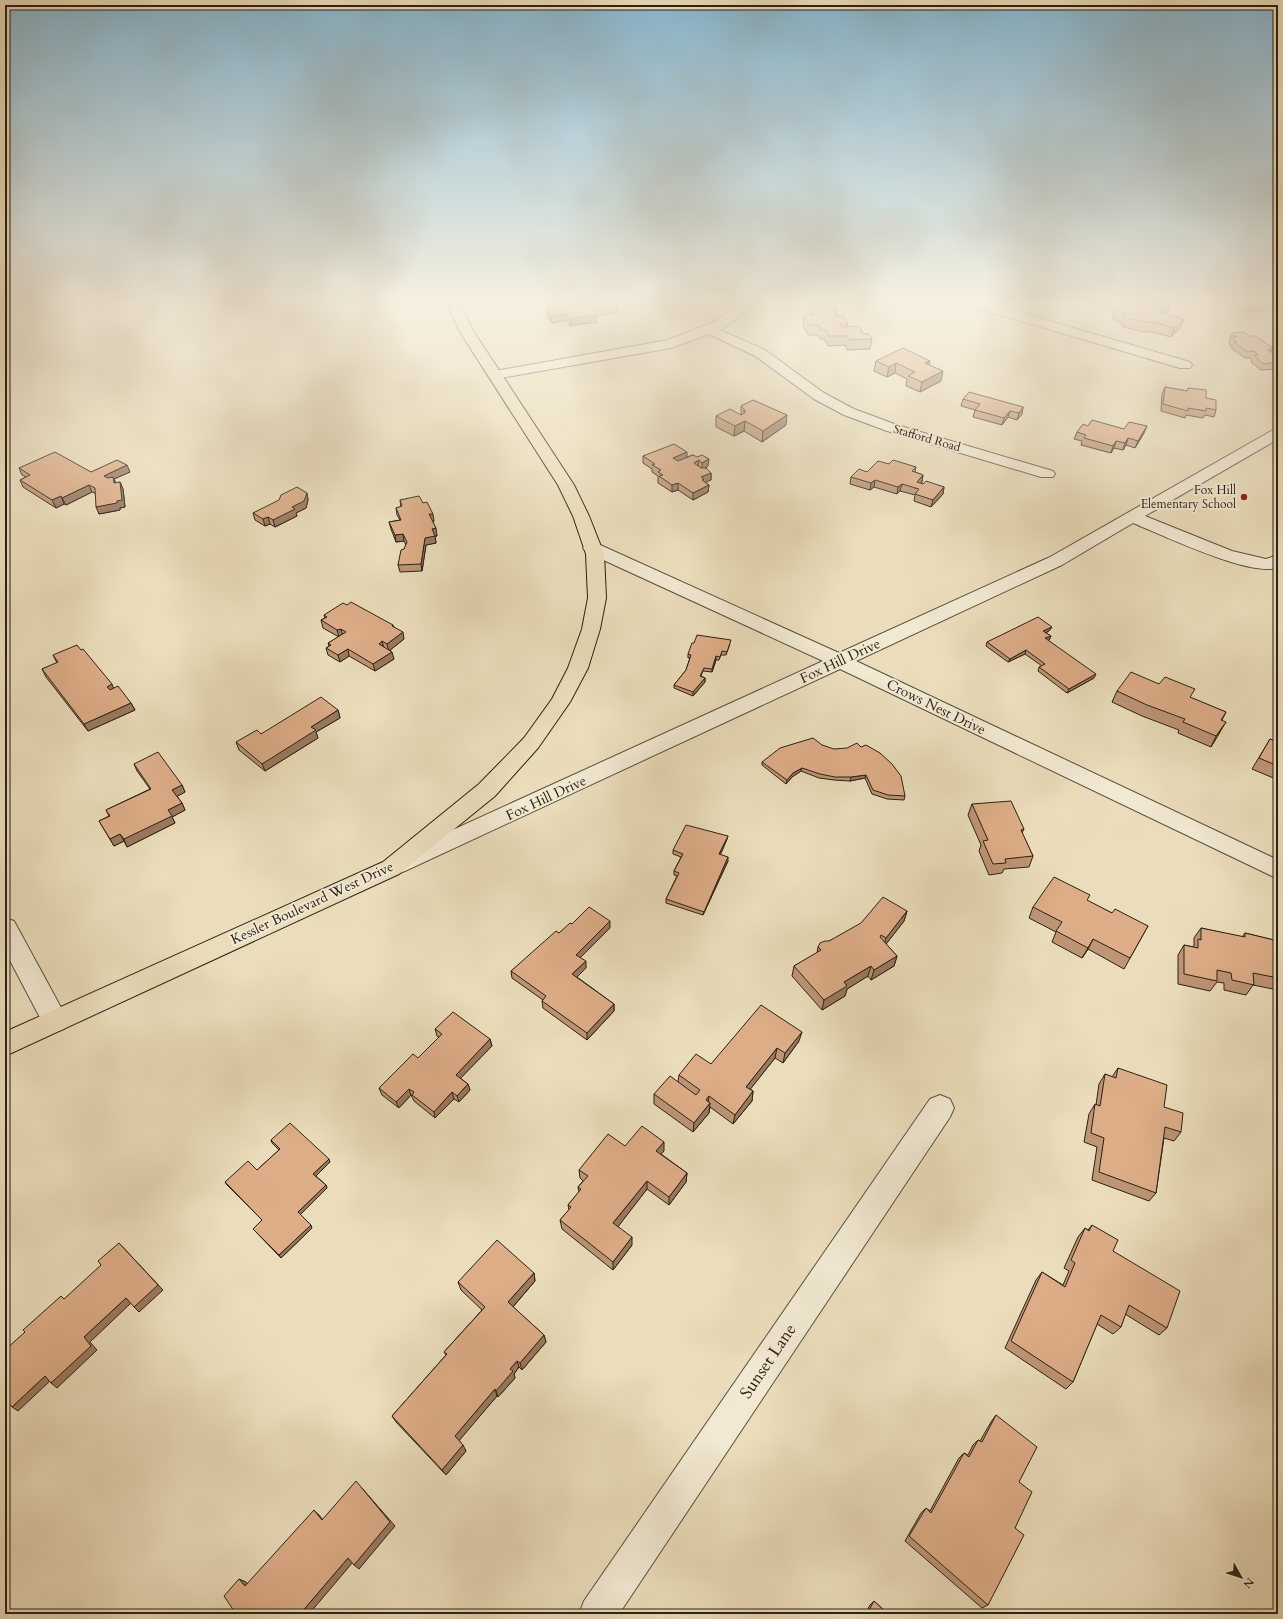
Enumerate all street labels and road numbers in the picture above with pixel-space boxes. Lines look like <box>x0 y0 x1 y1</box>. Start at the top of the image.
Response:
street label: Stafford Road <box>892 421 963 455</box>
street label: Fox Hill Drive <box>797 634 883 688</box>
street label: Crows Nest Drive <box>883 675 989 739</box>
street label: Fox Hill Drive <box>503 771 589 825</box>
street label: Kessler Boulevard West Drive <box>228 857 396 949</box>
street label: Sunset Lane <box>734 1319 802 1403</box>

